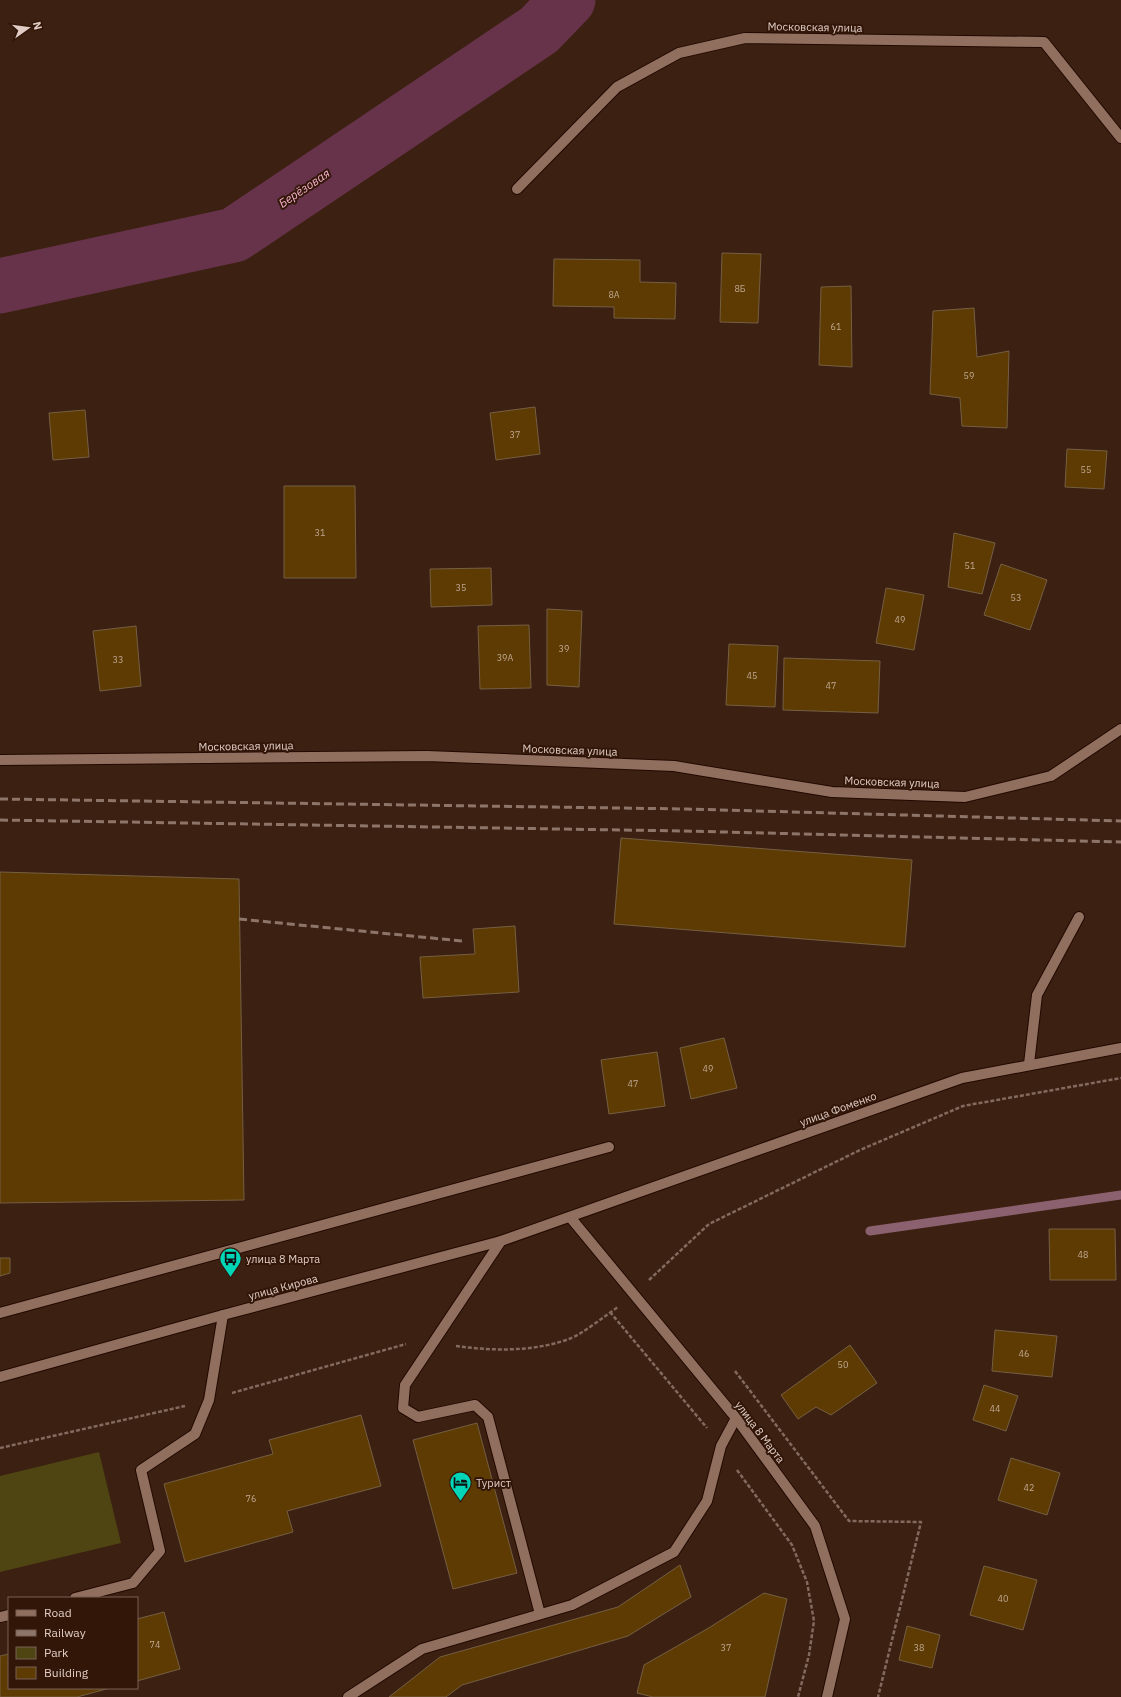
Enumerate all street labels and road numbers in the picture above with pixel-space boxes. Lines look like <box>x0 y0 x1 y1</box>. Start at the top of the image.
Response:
street label: Московская улица <box>767 19 863 35</box>
street label: Московская улица <box>198 738 294 754</box>
street label: Московская улица <box>522 741 618 759</box>
street label: Московская улица <box>844 773 940 791</box>
street label: улица Фоменко <box>798 1089 878 1129</box>
street label: улица Кирова <box>247 1271 319 1303</box>
street label: улица 8 Марта <box>732 1398 788 1466</box>

